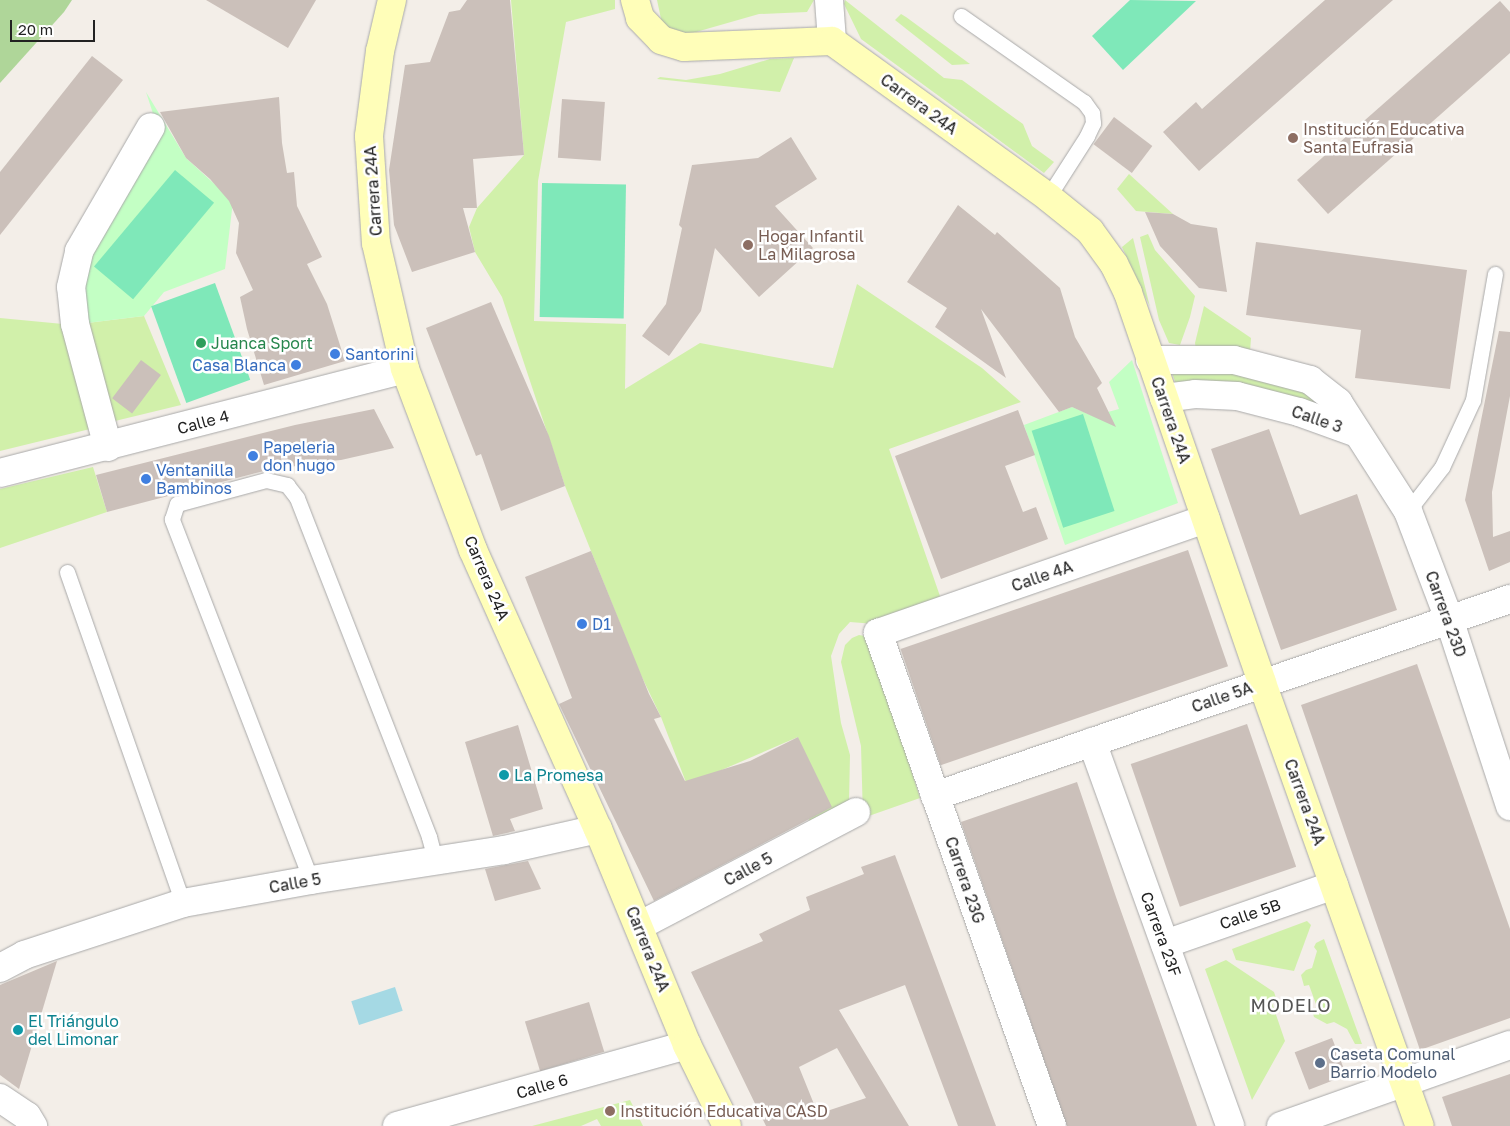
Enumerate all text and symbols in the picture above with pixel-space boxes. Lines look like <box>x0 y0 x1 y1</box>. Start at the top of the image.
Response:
scale bar <box>12 10 98 42</box>
text: 20 m <box>18 20 53 38</box>
street label: Carrera 24A <box>877 70 961 138</box>
place label: Institución Educativa Santa Eufrasia <box>1303 119 1464 157</box>
marker: Institución Educativa Santa Eufrasia <box>1287 132 1299 144</box>
street label: Carrera 24A <box>360 145 386 237</box>
place label: Hogar Infantil La Milagrosa <box>758 226 864 264</box>
marker: Hogar Infantil La Milagrosa <box>742 239 754 251</box>
place label: Juanca Sport <box>211 333 313 353</box>
marker: Juanca Sport <box>195 337 207 349</box>
place label: Santorini <box>345 344 415 364</box>
marker: Santorini <box>329 348 341 360</box>
place label: Casa Blanca <box>192 355 286 375</box>
marker: Casa Blanca <box>290 359 302 371</box>
street label: Carrera 24A <box>1147 374 1195 466</box>
street label: Calle 3 <box>1289 401 1345 437</box>
street label: Calle 4 <box>175 406 231 438</box>
place label: Papeleria don hugo <box>263 437 335 475</box>
marker: Papeleria don hugo <box>247 450 259 462</box>
place label: Ventanilla Bambinos <box>156 460 234 498</box>
marker: Ventanilla Bambinos <box>140 473 152 485</box>
street label: Carrera 24A <box>461 533 513 623</box>
street label: Calle 4A <box>1009 557 1075 595</box>
street label: Carrera 23D <box>1422 568 1470 660</box>
place label: D1 <box>592 614 611 634</box>
marker: D1 <box>576 618 588 630</box>
street label: Calle 5A <box>1189 678 1255 716</box>
street label: Carrera 24A <box>1281 756 1329 848</box>
place label: La Promesa <box>514 765 603 785</box>
marker: La Promesa <box>498 769 510 781</box>
street label: Carrera 23G <box>941 834 989 926</box>
street label: Calle 5 <box>720 848 776 890</box>
street label: Calle 5 <box>267 869 323 897</box>
street label: Carrera 23F <box>1137 889 1185 979</box>
street label: Calle 5B <box>1217 895 1283 933</box>
street label: Carrera 24A <box>622 903 674 995</box>
district label: MODELO <box>1250 994 1332 1016</box>
place label: El Triángulo del Limonar <box>28 1011 119 1049</box>
marker: El Triángulo del Limonar <box>12 1024 24 1036</box>
place label: Caseta Comunal Barrio Modelo <box>1330 1044 1455 1082</box>
marker: Caseta Comunal Barrio Modelo <box>1314 1057 1326 1069</box>
street label: Calle 6 <box>514 1069 570 1103</box>
place label: Institución Educativa CASD <box>620 1101 828 1121</box>
marker: Institución Educativa CASD <box>604 1105 616 1117</box>

